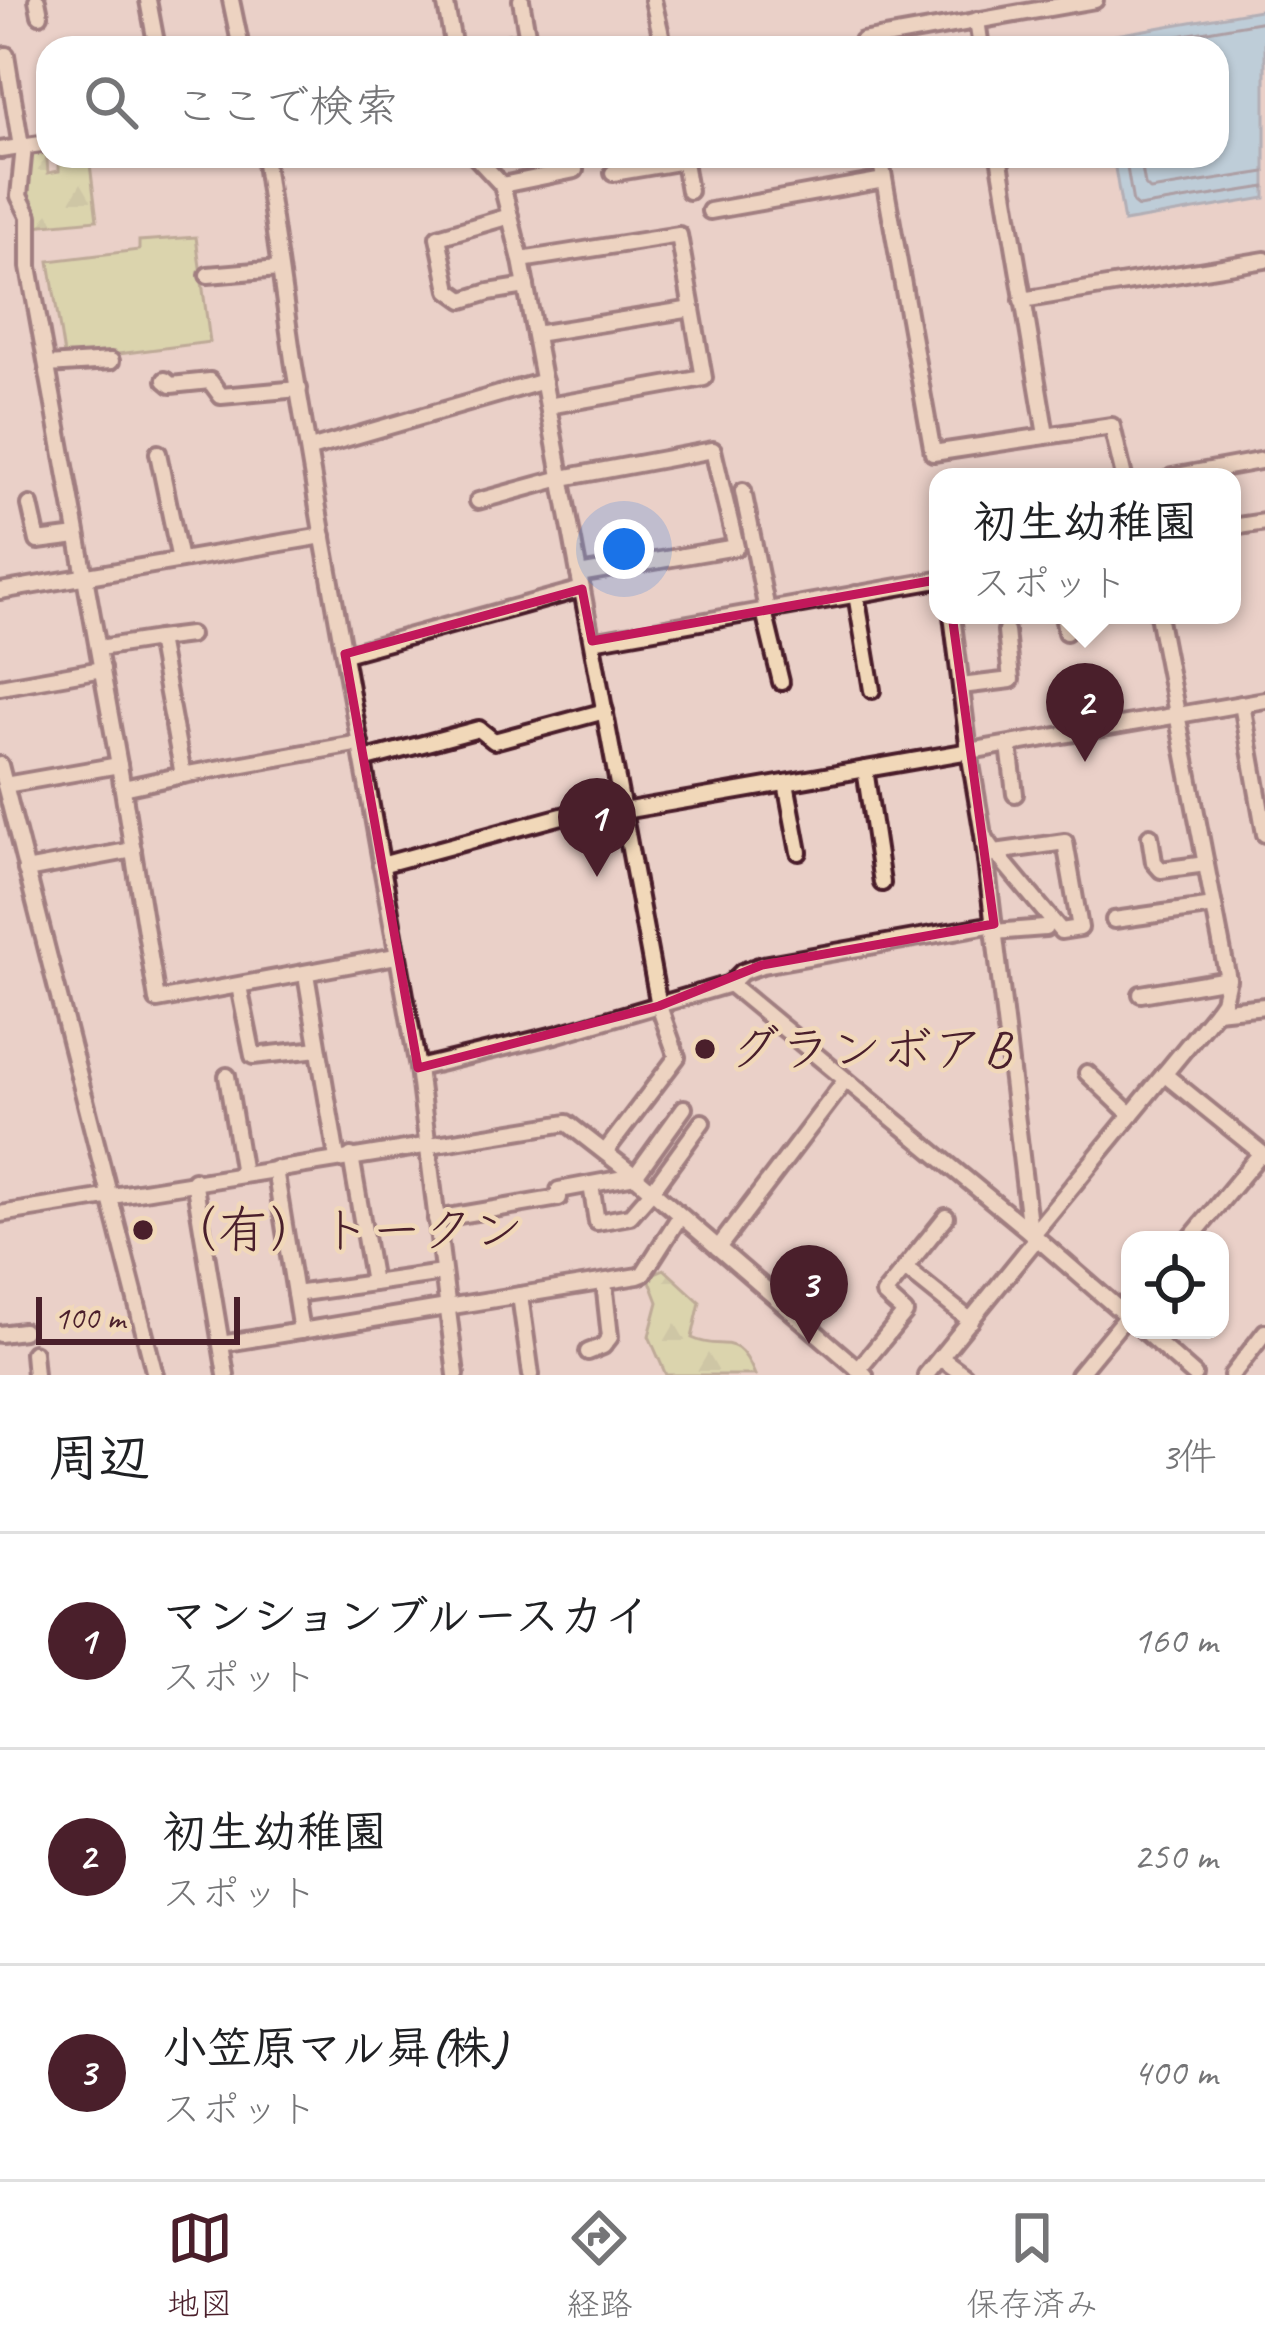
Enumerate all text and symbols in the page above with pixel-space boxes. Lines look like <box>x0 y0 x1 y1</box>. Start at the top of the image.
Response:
search box <box>36 36 1229 168</box>
icon: search <box>78 69 144 135</box>
text: ここで検索 <box>174 78 399 135</box>
popup <box>929 468 1241 624</box>
text: 初生幼稚園 <box>972 494 1198 551</box>
your location <box>594 519 654 579</box>
text: スポット <box>972 559 1129 608</box>
pin: 2 <box>1046 663 1124 762</box>
pin: 1 <box>558 778 636 877</box>
place label: グランボアB <box>729 1017 1014 1081</box>
marker: グランボアB <box>692 1036 718 1062</box>
place label: （有）トークン <box>167 1198 524 1262</box>
marker: （有）トークン <box>130 1217 156 1243</box>
map controls <box>1121 1231 1229 1339</box>
button: locate <box>1121 1231 1229 1339</box>
pin: 3 <box>770 1245 848 1344</box>
scale bar <box>36 1291 240 1344</box>
text: 100 m <box>54 1297 125 1339</box>
text: 周辺 <box>48 1426 150 1490</box>
text: 3件 <box>1160 1433 1217 1482</box>
text: マンションブルースカイ <box>162 1588 650 1645</box>
text: 1 <box>78 1616 96 1665</box>
text: 160 m <box>1133 1616 1217 1665</box>
text: スポット <box>162 1653 318 1702</box>
text: 初生幼稚園 <box>162 1804 387 1861</box>
text: 2 <box>78 1832 96 1881</box>
text: 250 m <box>1133 1832 1217 1881</box>
text: スポット <box>162 1869 318 1918</box>
text: 小笠原マル曻(株) <box>162 2020 506 2077</box>
text: 3 <box>78 2048 96 2097</box>
text: 400 m <box>1133 2048 1217 2097</box>
text: スポット <box>162 2085 318 2134</box>
tab: 地図 <box>167 2205 233 2325</box>
tab: 経路 <box>566 2205 632 2325</box>
tab: 保存済み <box>966 2205 1098 2325</box>

